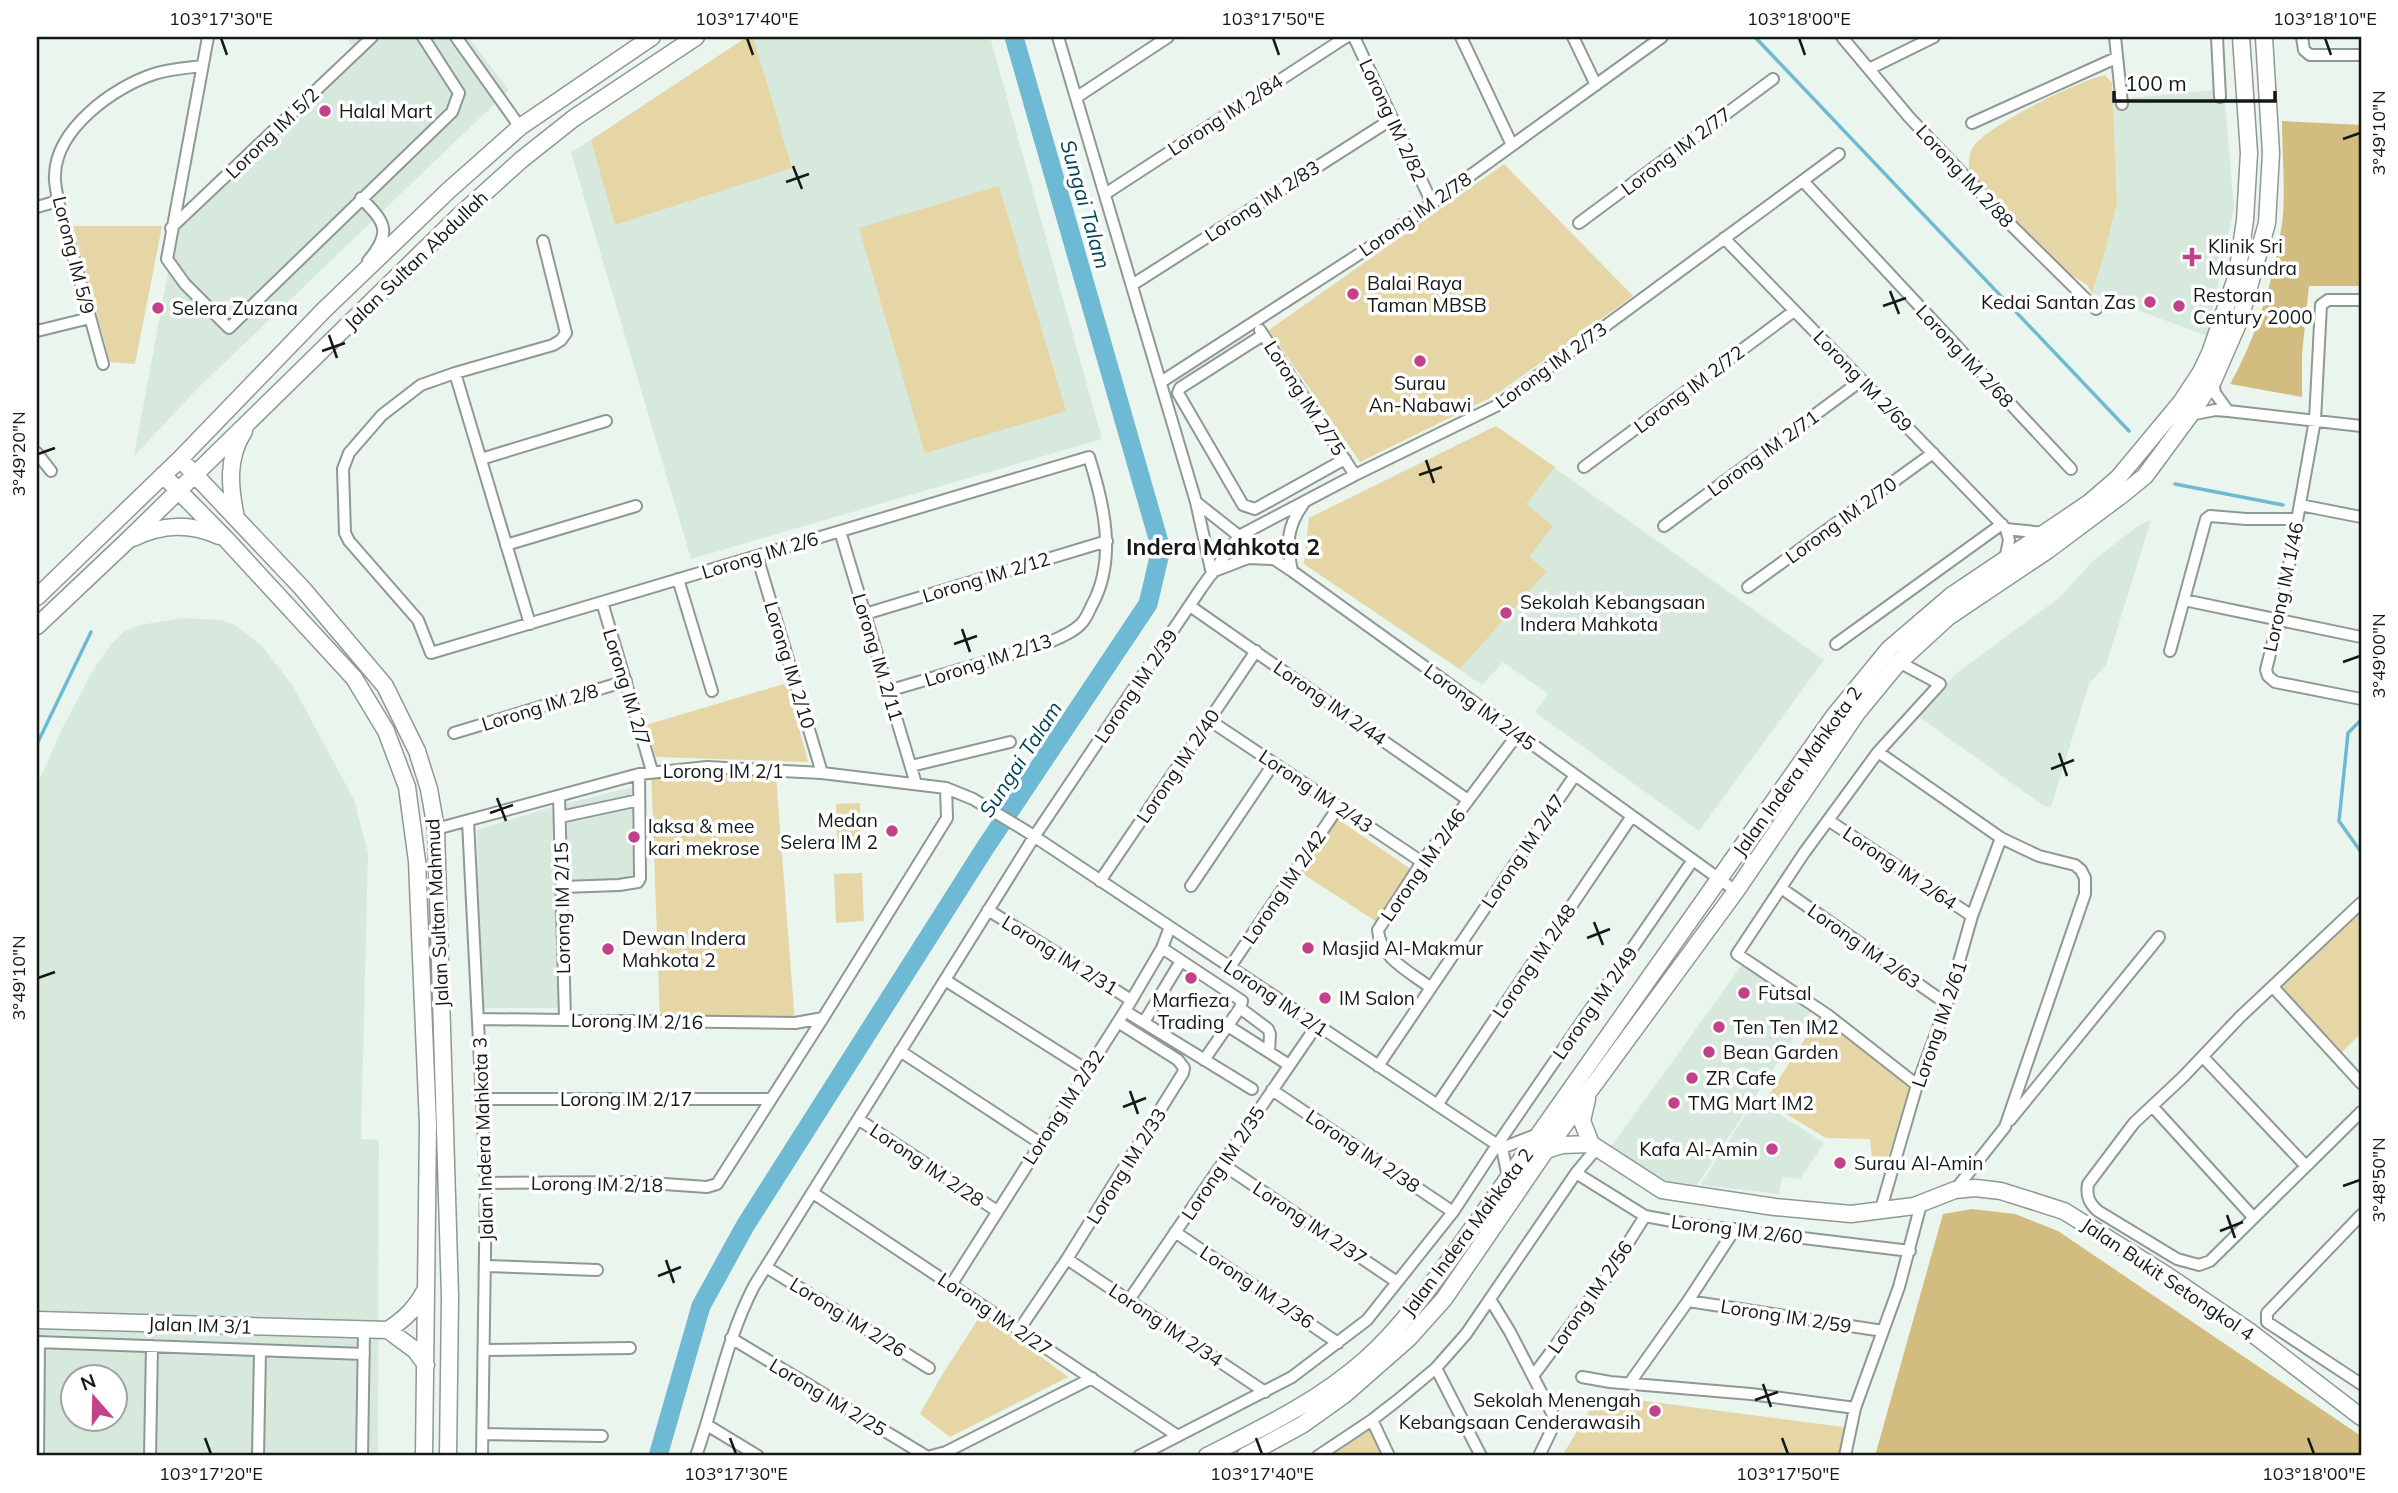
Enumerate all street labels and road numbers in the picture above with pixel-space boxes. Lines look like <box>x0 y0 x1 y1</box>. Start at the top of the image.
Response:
street label: Lorong IM 2/82 <box>1354 55 1432 185</box>
street label: Lorong IM 2/84 <box>1163 69 1287 161</box>
street label: Lorong IM 5/2 <box>220 82 324 184</box>
street label: Lorong IM 2/77 <box>1616 102 1736 200</box>
street label: Lorong IM 2/88 <box>1911 120 2019 232</box>
street label: Lorong IM 2/83 <box>1200 155 1324 247</box>
street label: Lorong IM 2/78 <box>1354 166 1476 262</box>
street label: Jalan Sultan Abdullah <box>339 185 493 335</box>
street label: Lorong IM 5/9 <box>48 194 100 316</box>
street label: Lorong IM 2/68 <box>1911 300 2019 412</box>
street label: Lorong IM 2/73 <box>1491 316 1611 414</box>
street label: Lorong IM 2/69 <box>1808 325 1918 437</box>
street label: Lorong IM 2/75 <box>1259 336 1351 460</box>
street label: Lorong IM 2/72 <box>1629 340 1749 438</box>
street label: Lorong IM 2/71 <box>1703 404 1823 502</box>
street label: Lorong IM 2/70 <box>1781 471 1901 569</box>
street label: Lorong IM 1/46 <box>2258 520 2308 654</box>
street label: Lorong IM 2/6 <box>699 526 821 584</box>
street label: Lorong IM 2/12 <box>919 546 1053 608</box>
street label: Lorong IM 2/11 <box>847 590 909 724</box>
street label: Lorong IM 2/10 <box>759 598 821 732</box>
street label: Lorong IM 2/39 <box>1089 625 1183 747</box>
street label: Lorong IM 2/7 <box>598 626 656 748</box>
street label: Lorong IM 2/13 <box>921 628 1055 692</box>
street label: Lorong IM 2/44 <box>1269 655 1391 751</box>
street label: Lorong IM 2/45 <box>1420 658 1540 756</box>
street label: Lorong IM 2/8 <box>479 678 601 736</box>
street label: Jalan Indera Mahkota 2 <box>1727 681 1867 861</box>
street label: Lorong IM 2/40 <box>1131 705 1225 827</box>
street label: Lorong IM 2/43 <box>1255 744 1377 838</box>
street label: Lorong IM 2/1 <box>663 759 783 783</box>
street label: Lorong IM 2/47 <box>1476 790 1570 912</box>
street label: Lorong IM 2/46 <box>1375 804 1471 926</box>
street label: Jalan Sultan Mahmud <box>420 818 454 1008</box>
street label: Lorong IM 2/64 <box>1839 821 1961 915</box>
street label: Lorong IM 2/42 <box>1237 826 1331 948</box>
street label: Lorong IM 2/15 <box>549 842 575 974</box>
street label: Lorong IM 2/63 <box>1803 898 1925 994</box>
street label: Lorong IM 2/48 <box>1487 900 1581 1022</box>
street label: Lorong IM 2/31 <box>998 910 1122 1000</box>
street label: Lorong IM 2/49 <box>1547 942 1643 1064</box>
street label: Lorong IM 2/1 <box>1219 954 1333 1042</box>
street label: Lorong IM 2/61 <box>1906 958 1972 1090</box>
street label: Lorong IM 2/16 <box>571 1008 703 1034</box>
street label: Jalan Indera Mahkota 3 <box>467 1037 499 1241</box>
street label: Lorong IM 2/32 <box>1017 1045 1109 1169</box>
street label: Lorong IM 2/17 <box>560 1087 692 1111</box>
street label: Lorong IM 2/35 <box>1176 1102 1270 1224</box>
street label: Lorong IM 2/33 <box>1081 1104 1171 1228</box>
street label: Lorong IM 2/38 <box>1302 1104 1424 1198</box>
street label: Lorong IM 2/28 <box>866 1118 988 1212</box>
street label: Jalan Indera Mahkota 2 <box>1396 1143 1538 1321</box>
street label: Lorong IM 2/18 <box>531 1171 663 1197</box>
street label: Lorong IM 2/37 <box>1249 1176 1371 1270</box>
street label: Lorong IM 2/60 <box>1670 1209 1804 1249</box>
street label: Jalan Bukit Setongkol 4 <box>2077 1212 2259 1346</box>
street label: Lorong IM 2/56 <box>1542 1236 1638 1358</box>
street label: Lorong IM 2/36 <box>1196 1240 1318 1334</box>
street label: Lorong IM 2/27 <box>934 1267 1056 1361</box>
street label: Lorong IM 2/26 <box>786 1272 910 1362</box>
street label: Lorong IM 2/34 <box>1105 1278 1227 1372</box>
street label: Lorong IM 2/59 <box>1719 1294 1853 1338</box>
street label: Jalan IM 3/1 <box>148 1311 252 1339</box>
street label: Lorong IM 2/25 <box>765 1353 891 1441</box>

